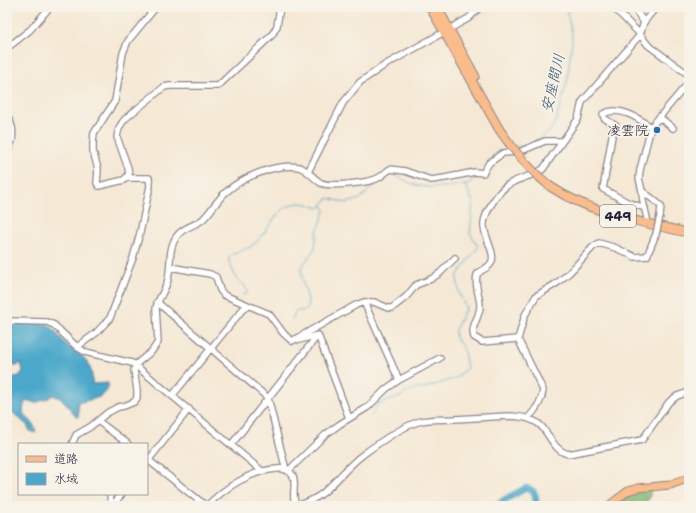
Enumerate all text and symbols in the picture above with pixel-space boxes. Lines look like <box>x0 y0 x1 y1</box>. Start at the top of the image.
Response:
water label: 安座間川 <box>537 52 569 114</box>
place label: 凌雲院 <box>607 121 649 139</box>
marker: 凌雲院 <box>652 125 662 135</box>
road number: 449 <box>600 205 636 227</box>
legend <box>18 443 148 495</box>
text: 道路 <box>54 451 78 467</box>
text: 水域 <box>54 471 78 487</box>

